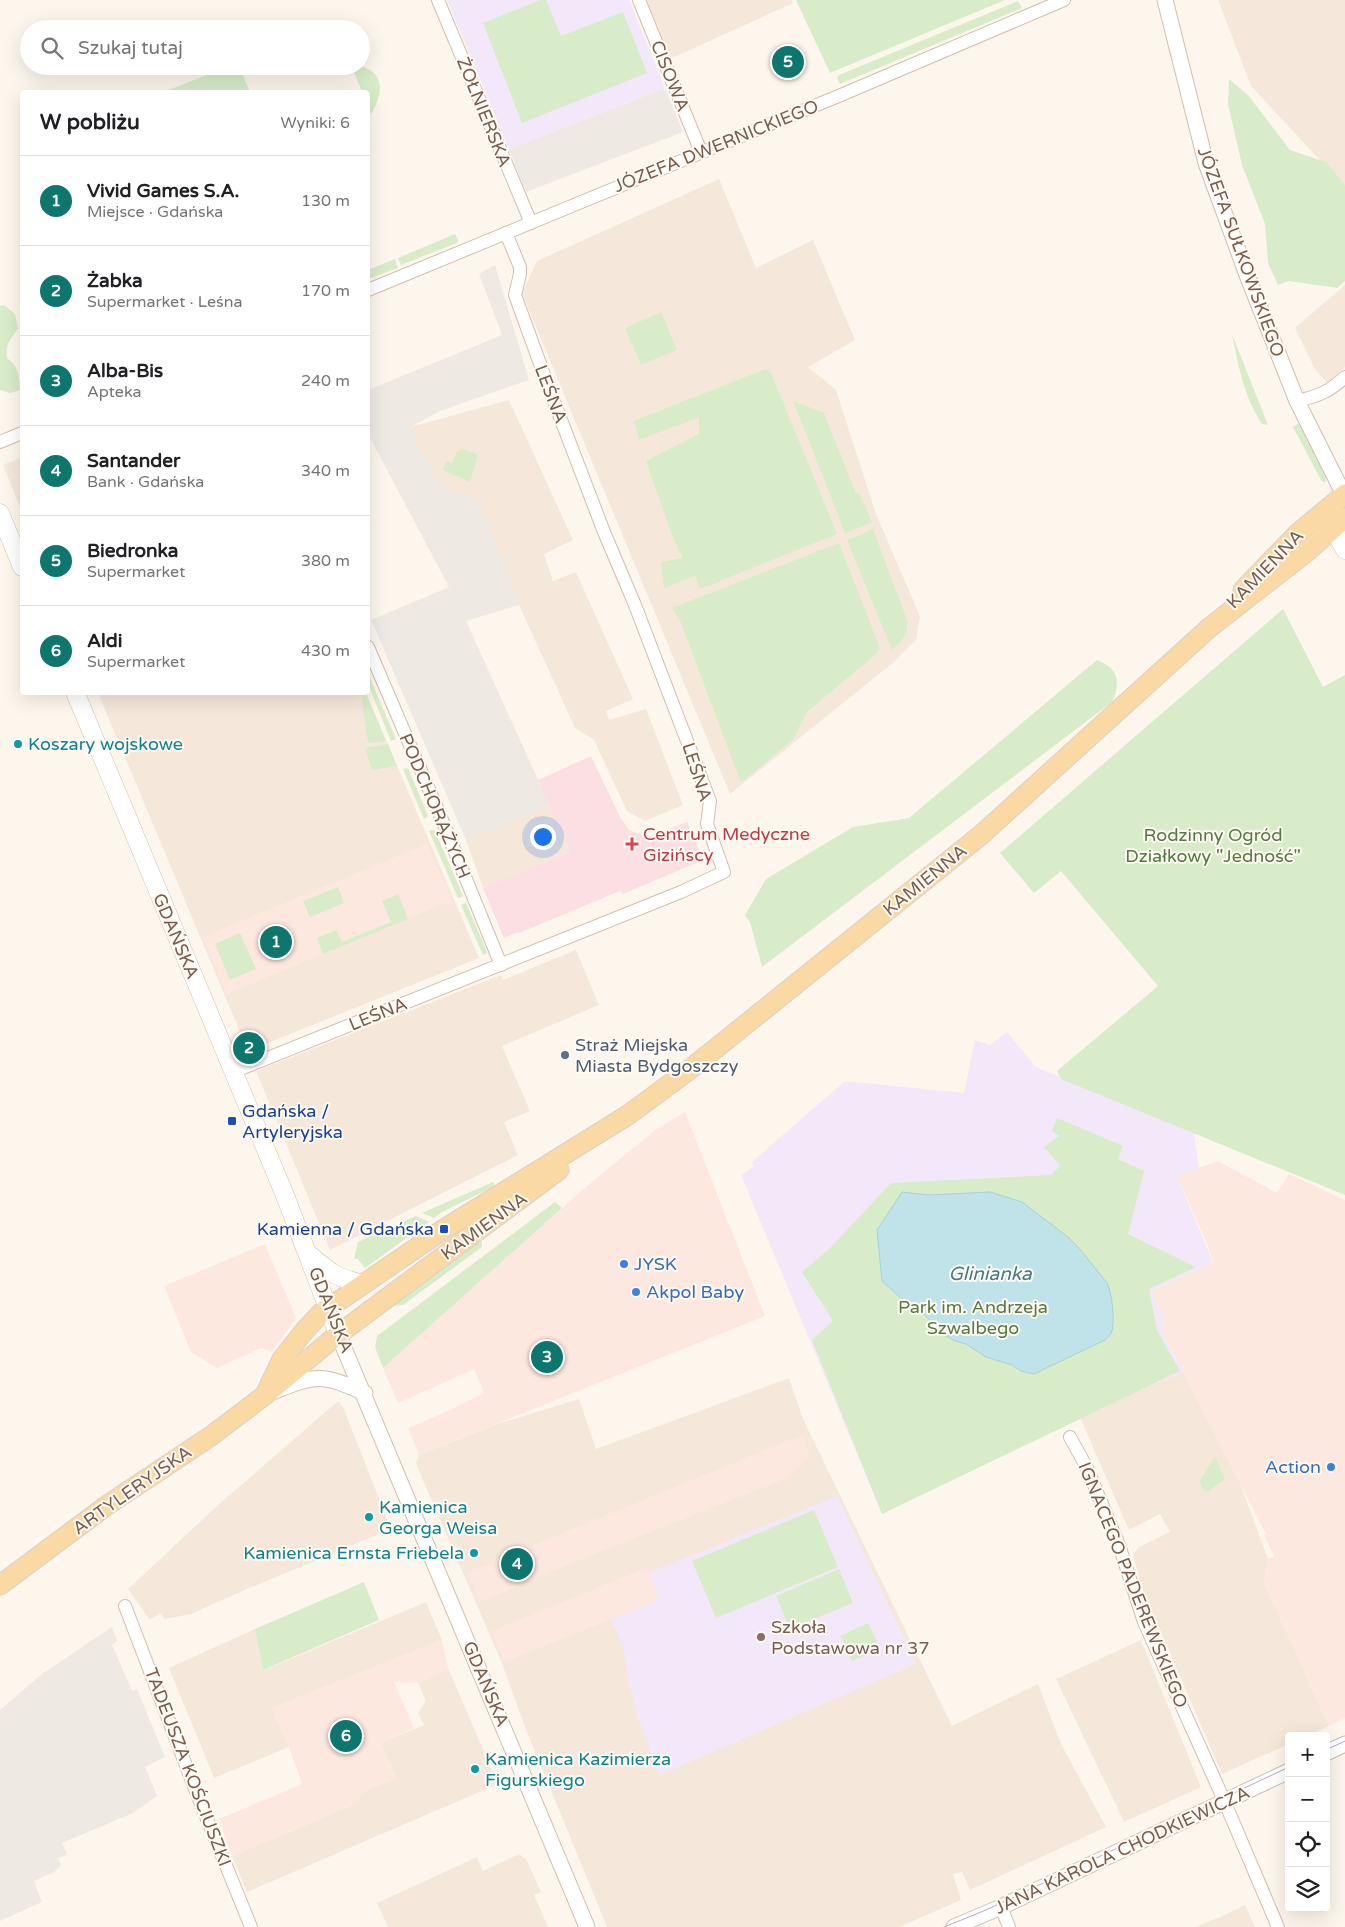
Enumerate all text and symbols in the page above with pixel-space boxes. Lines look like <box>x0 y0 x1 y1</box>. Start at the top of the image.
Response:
search box <box>20 20 370 75</box>
icon: search <box>38 34 66 62</box>
text: Szukaj tutaj <box>78 37 183 59</box>
street label: CISOWA <box>646 37 694 115</box>
pin: 5 <box>772 43 804 81</box>
street label: ŻOŁNIERSKA <box>452 54 516 170</box>
street label: JÓZEFA DWERNICKIEGO <box>610 95 822 197</box>
text: W pobliżu <box>40 110 140 135</box>
text: Wyniki: 6 <box>281 113 350 133</box>
street label: JÓZEFA SUŁKOWSKIEGO <box>1193 144 1289 360</box>
text: Vivid Games S.A. <box>87 180 240 202</box>
text: 1 <box>51 191 61 211</box>
text: 130 m <box>301 191 350 211</box>
text: Miejsce · Gdańska <box>87 202 223 222</box>
text: Żabka <box>87 270 143 292</box>
text: 2 <box>51 281 61 301</box>
text: 170 m <box>301 281 350 301</box>
text: Supermarket · Leśna <box>87 292 242 312</box>
text: Alba-Bis <box>87 360 163 382</box>
street label: LEŚNA <box>530 362 572 426</box>
text: 3 <box>51 371 61 391</box>
text: 240 m <box>301 371 350 391</box>
text: Apteka <box>87 382 141 402</box>
text: Santander <box>87 450 180 472</box>
text: 4 <box>51 461 61 481</box>
text: 340 m <box>301 461 350 481</box>
text: Bank · Gdańska <box>87 472 204 492</box>
street label: KAMIENNA <box>1222 525 1308 613</box>
text: Biedronka <box>87 540 178 562</box>
text: 5 <box>51 551 61 571</box>
text: 380 m <box>301 551 350 571</box>
text: Supermarket <box>87 562 185 582</box>
text: Aldi <box>87 630 123 652</box>
text: 6 <box>51 641 61 661</box>
text: 430 m <box>301 641 350 661</box>
text: Supermarket <box>87 652 185 672</box>
street label: PODCHORĄŻYCH <box>394 730 476 882</box>
place label: Koszary wojskowe <box>28 733 183 755</box>
marker: Koszary wojskowe <box>12 738 24 750</box>
street label: LEŚNA <box>677 740 717 804</box>
place label: Centrum Medyczne Gizińscy <box>643 823 810 866</box>
your location <box>530 824 556 850</box>
park label: Rodzinny Ogród Działkowy "Jedność" <box>1125 824 1301 867</box>
marker: Centrum Medyczne Gizińscy <box>625 837 639 851</box>
street label: KAMIENNA <box>879 840 971 920</box>
street label: GDAŃSKA <box>148 890 204 982</box>
pin: 1 <box>260 923 292 961</box>
street label: LEŚNA <box>346 992 410 1036</box>
pin: 2 <box>233 1029 265 1067</box>
place label: Straż Miejska Miasta Bydgoszczy <box>575 1034 739 1077</box>
marker: Straż Miejska Miasta Bydgoszczy <box>559 1049 571 1061</box>
place label: Gdańska / Artyleryjska <box>242 1100 343 1143</box>
marker: Gdańska / Artyleryjska <box>226 1115 238 1127</box>
street label: KAMIENNA <box>436 1187 532 1265</box>
place label: Kamienna / Gdańska <box>257 1218 434 1240</box>
marker: Kamienna / Gdańska <box>438 1223 450 1235</box>
place label: JYSK <box>634 1253 677 1275</box>
marker: JYSK <box>618 1258 630 1270</box>
water label: Glinianka <box>948 1263 1033 1285</box>
street label: GDAŃSKA <box>304 1264 358 1356</box>
place label: Akpol Baby <box>646 1281 744 1303</box>
marker: Akpol Baby <box>630 1286 642 1298</box>
park label: Park im. Andrzeja Szwalbego <box>898 1296 1048 1339</box>
pin: 3 <box>531 1338 563 1376</box>
street label: ARTYLERYJSKA <box>68 1441 196 1539</box>
place label: Action <box>1265 1456 1321 1478</box>
street label: IGNACEGO PADEREWSKIEGO <box>1073 1459 1193 1711</box>
marker: Action <box>1325 1461 1337 1473</box>
place label: Kamienica Georga Weisa <box>379 1496 497 1539</box>
marker: Kamienica Georga Weisa <box>363 1511 375 1523</box>
place label: Kamienica Ernsta Friebela <box>243 1542 464 1564</box>
pin: 4 <box>501 1545 533 1583</box>
marker: Kamienica Ernsta Friebela <box>468 1547 480 1559</box>
place label: Szkoła Podstawowa nr 37 <box>771 1616 930 1659</box>
marker: Szkoła Podstawowa nr 37 <box>755 1631 767 1643</box>
street label: GDAŃSKA <box>458 1638 514 1730</box>
street label: TADEUSZA KOŚCIUSZKI <box>140 1665 236 1869</box>
pin: 6 <box>330 1717 362 1755</box>
map controls <box>1285 1732 1330 1912</box>
button: + <box>1285 1732 1330 1777</box>
place label: Kamienica Kazimierza Figurskiego <box>485 1748 671 1791</box>
marker: Kamienica Kazimierza Figurskiego <box>469 1763 481 1775</box>
button: − <box>1285 1777 1330 1822</box>
street label: JANA KAROLA CHODKIEWICZA <box>991 1781 1253 1919</box>
button: locate <box>1285 1822 1330 1867</box>
button: layers <box>1285 1867 1330 1912</box>

